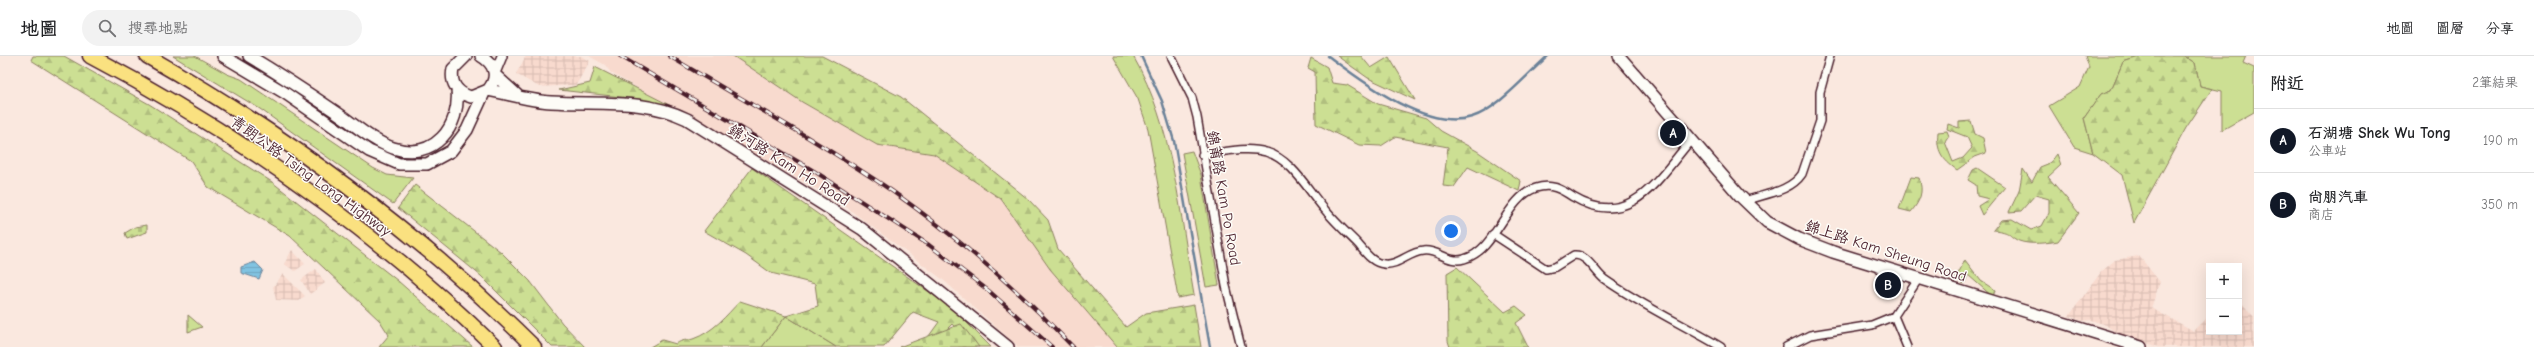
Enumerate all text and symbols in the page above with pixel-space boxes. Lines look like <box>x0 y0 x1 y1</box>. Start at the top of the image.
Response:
search box <box>82 10 362 46</box>
icon: search <box>96 17 118 39</box>
text: 地圖 <box>20 18 58 40</box>
text: 搜尋地點 <box>128 19 188 37</box>
text: 地圖 <box>2386 20 2414 37</box>
text: 圖層 <box>2436 20 2464 37</box>
text: 分享 <box>2486 20 2514 37</box>
text: 附近 <box>2270 74 2304 93</box>
text: 2筆結果 <box>2472 75 2518 90</box>
street label: 青朗公路 Tsing Long Highway <box>227 112 395 240</box>
pin: A <box>1660 118 1686 148</box>
street label: 錦河路 Kam Ho Road <box>725 120 853 210</box>
text: 石湖塘 Shek Wu Tong <box>2308 124 2451 142</box>
street label: 錦莆路 Kam Po Road <box>1203 129 1245 267</box>
text: A <box>2279 133 2287 148</box>
text: 190 m <box>2483 133 2518 148</box>
text: 公車站 <box>2308 143 2347 158</box>
text: 尚朋汽車 <box>2308 188 2368 206</box>
text: B <box>2279 197 2287 212</box>
text: 350 m <box>2481 197 2518 212</box>
text: 商店 <box>2308 207 2334 222</box>
street label: 錦上路 Kam Sheung Road <box>1803 216 1969 286</box>
your location <box>1441 221 1461 241</box>
map controls <box>2206 263 2242 335</box>
button: + <box>2206 263 2242 299</box>
pin: B <box>1875 270 1901 300</box>
button: − <box>2206 299 2242 335</box>

